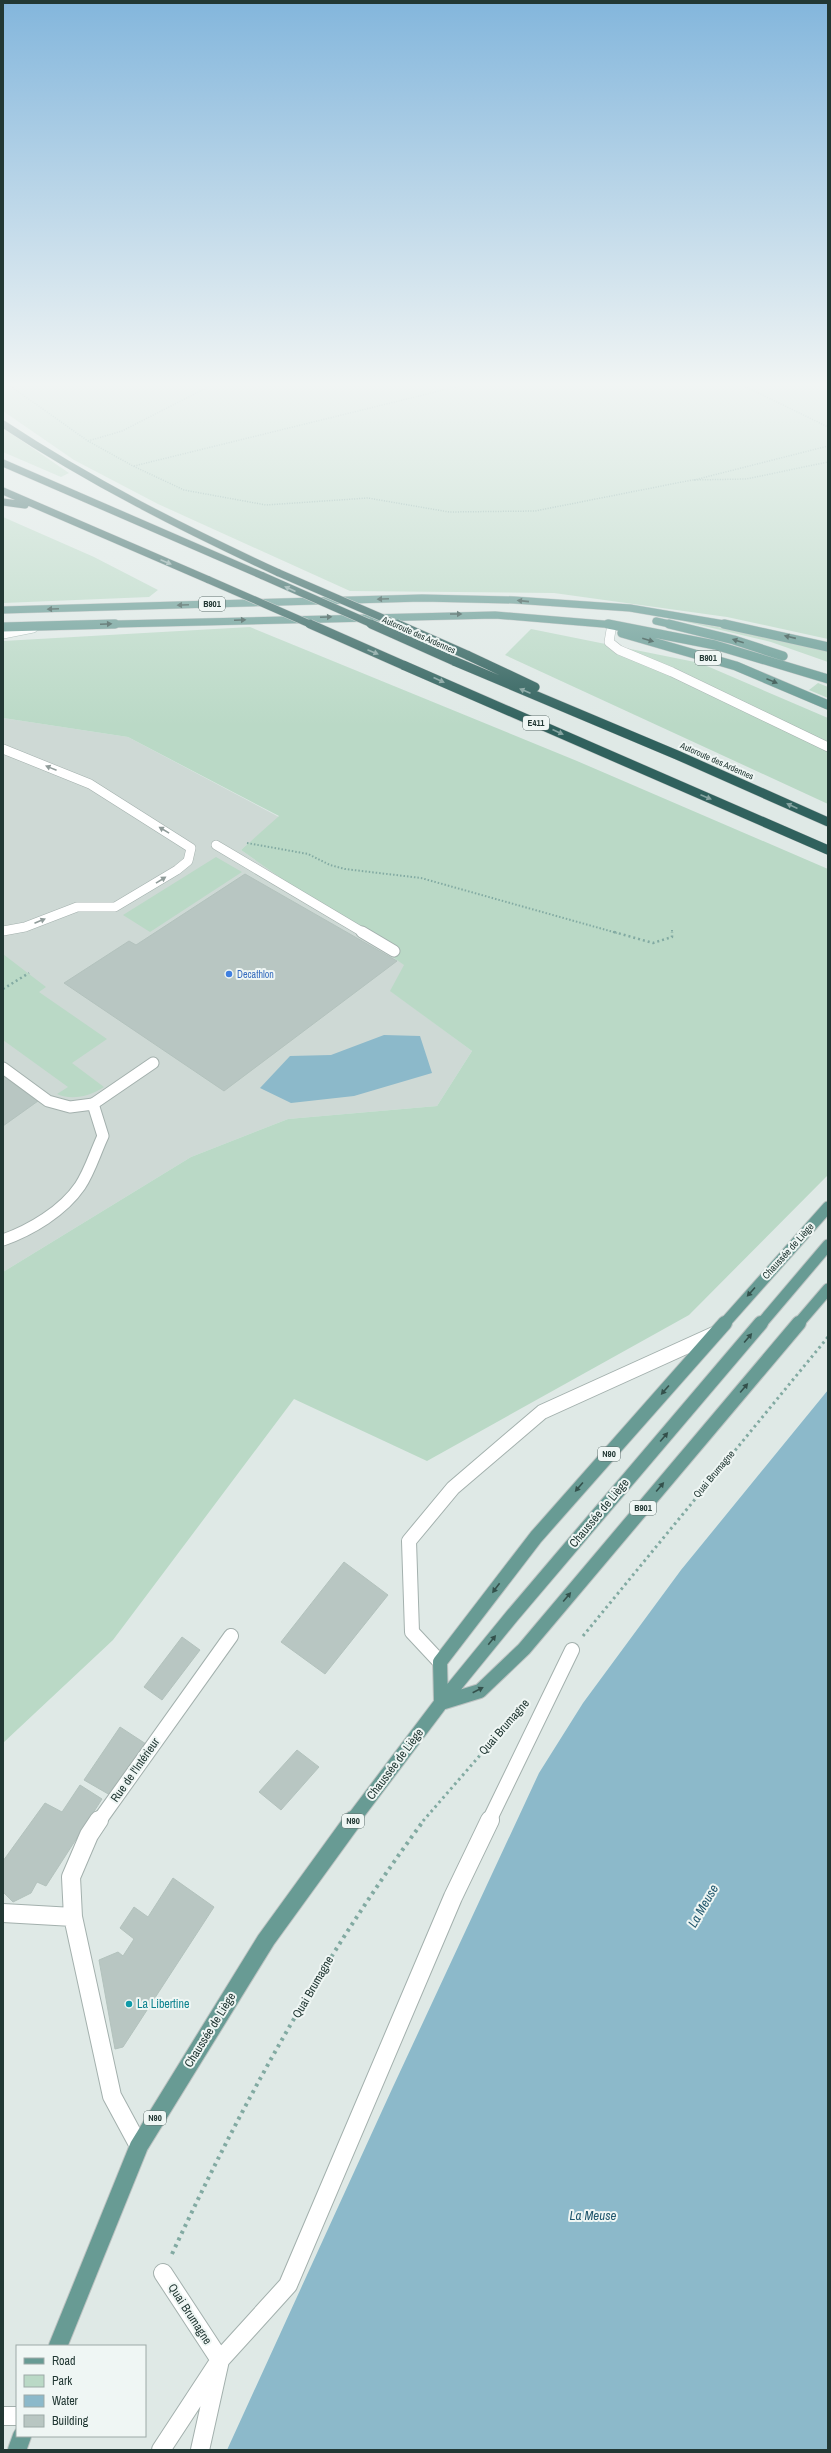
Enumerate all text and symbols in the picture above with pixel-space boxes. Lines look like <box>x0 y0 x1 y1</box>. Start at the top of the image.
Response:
one-way arrow <box>161 559 172 565</box>
one-way arrow <box>284 585 296 592</box>
one-way arrow <box>377 596 389 603</box>
road number: B901 <box>199 597 225 611</box>
one-way arrow <box>517 597 529 604</box>
one-way arrow <box>176 602 189 608</box>
one-way arrow <box>46 606 59 612</box>
one-way arrow <box>450 611 462 618</box>
street label: Autoroute des Ardennes <box>379 613 458 657</box>
one-way arrow <box>320 614 332 621</box>
one-way arrow <box>234 617 247 623</box>
one-way arrow <box>100 621 113 627</box>
one-way arrow <box>784 634 796 640</box>
one-way arrow <box>643 637 655 643</box>
one-way arrow <box>731 638 743 644</box>
one-way arrow <box>367 648 379 655</box>
road number: B901 <box>695 651 721 665</box>
one-way arrow <box>433 677 444 683</box>
one-way arrow <box>766 678 778 684</box>
one-way arrow <box>519 688 530 694</box>
road number: E411 <box>523 716 549 730</box>
one-way arrow <box>552 729 564 735</box>
street label: Autoroute des Ardennes <box>677 739 756 783</box>
one-way arrow <box>45 765 56 771</box>
one-way arrow <box>700 794 712 800</box>
one-way arrow <box>787 803 798 809</box>
one-way arrow <box>159 826 169 834</box>
one-way arrow <box>155 877 167 884</box>
one-way arrow <box>35 918 46 924</box>
place label: Decathlon <box>237 968 274 981</box>
marker: Decathlon <box>224 969 234 979</box>
street label: Chaussée de Liège <box>759 1220 817 1282</box>
one-way arrow <box>747 1288 756 1297</box>
one-way arrow <box>744 1332 753 1343</box>
one-way arrow <box>740 1383 749 1393</box>
one-way arrow <box>660 1385 669 1395</box>
one-way arrow <box>659 1432 668 1442</box>
road number: N90 <box>598 1447 620 1461</box>
street label: Quai Brumagne <box>690 1447 738 1500</box>
street label: Chaussée de Liège <box>565 1475 633 1551</box>
one-way arrow <box>574 1482 583 1493</box>
one-way arrow <box>656 1482 665 1492</box>
road number: B901 <box>630 1501 656 1515</box>
one-way arrow <box>493 1583 501 1593</box>
one-way arrow <box>563 1592 572 1602</box>
one-way arrow <box>488 1635 496 1646</box>
one-way arrow <box>472 1687 484 1693</box>
street label: Quai Brumagne <box>475 1696 533 1758</box>
street label: Chaussée de Liège <box>363 1725 427 1803</box>
street label: Rue de l'Intérieur <box>107 1734 164 1805</box>
road number: N90 <box>342 1814 364 1828</box>
water label: La Meuse <box>684 1881 722 1931</box>
street label: Quai Brumagne <box>289 1953 337 2021</box>
street label: Chaussée de Liège <box>181 1990 239 2070</box>
place label: La Libertine <box>137 1996 190 2012</box>
marker: La Libertine <box>124 1999 134 2009</box>
road number: N90 <box>144 2111 166 2125</box>
water label: La Meuse <box>570 2207 616 2224</box>
street label: Quai Brumagne <box>164 2281 216 2347</box>
legend <box>16 2345 146 2437</box>
text: Road <box>52 2353 76 2369</box>
text: Park <box>52 2373 72 2389</box>
text: Water <box>52 2393 79 2409</box>
text: Building <box>52 2413 89 2429</box>

